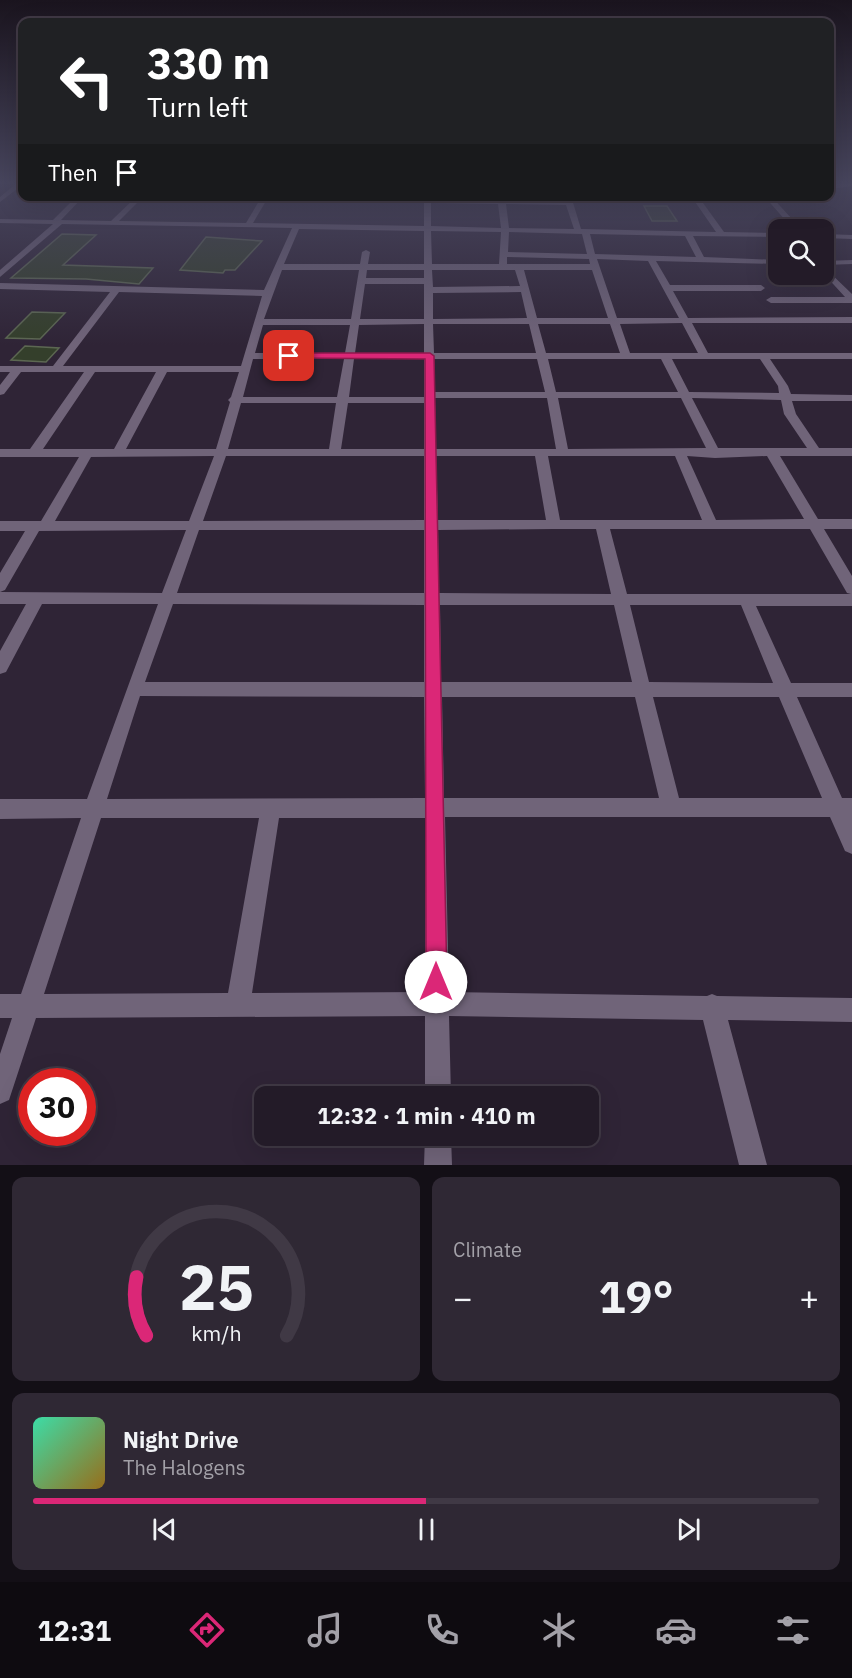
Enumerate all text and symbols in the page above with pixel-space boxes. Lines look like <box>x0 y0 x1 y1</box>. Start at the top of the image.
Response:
text: 330 m <box>147 36 270 91</box>
icon: left <box>48 42 126 120</box>
text: Turn left <box>147 89 248 124</box>
icon: arrive <box>110 156 143 189</box>
text: Then <box>48 158 98 187</box>
map controls <box>768 219 834 285</box>
button: search <box>768 219 834 285</box>
pin <box>263 330 314 381</box>
icon: arrive <box>272 339 305 372</box>
position arrow <box>404 950 468 1014</box>
speed limit sign: 30 <box>18 1068 96 1146</box>
text: 12:32 · 1 min · 410 m <box>317 1101 536 1130</box>
text: Climate <box>453 1236 522 1263</box>
text: 25 <box>179 1246 253 1327</box>
text: 19° <box>598 1267 674 1325</box>
text: − <box>453 1276 473 1319</box>
text: + <box>799 1276 819 1319</box>
text: km/h <box>191 1319 241 1347</box>
text: Night Drive <box>123 1425 239 1454</box>
text: The Halogens <box>123 1454 245 1481</box>
icon: previous <box>148 1513 181 1546</box>
icon: pause <box>410 1513 443 1546</box>
icon: next <box>672 1513 705 1546</box>
icon: directions <box>186 1609 228 1651</box>
icon: music <box>304 1609 346 1651</box>
icon: phone <box>421 1609 463 1651</box>
icon: climate <box>538 1609 580 1651</box>
icon: car <box>655 1609 697 1651</box>
icon: filters <box>772 1609 814 1651</box>
text: 12:31 <box>38 1613 111 1648</box>

